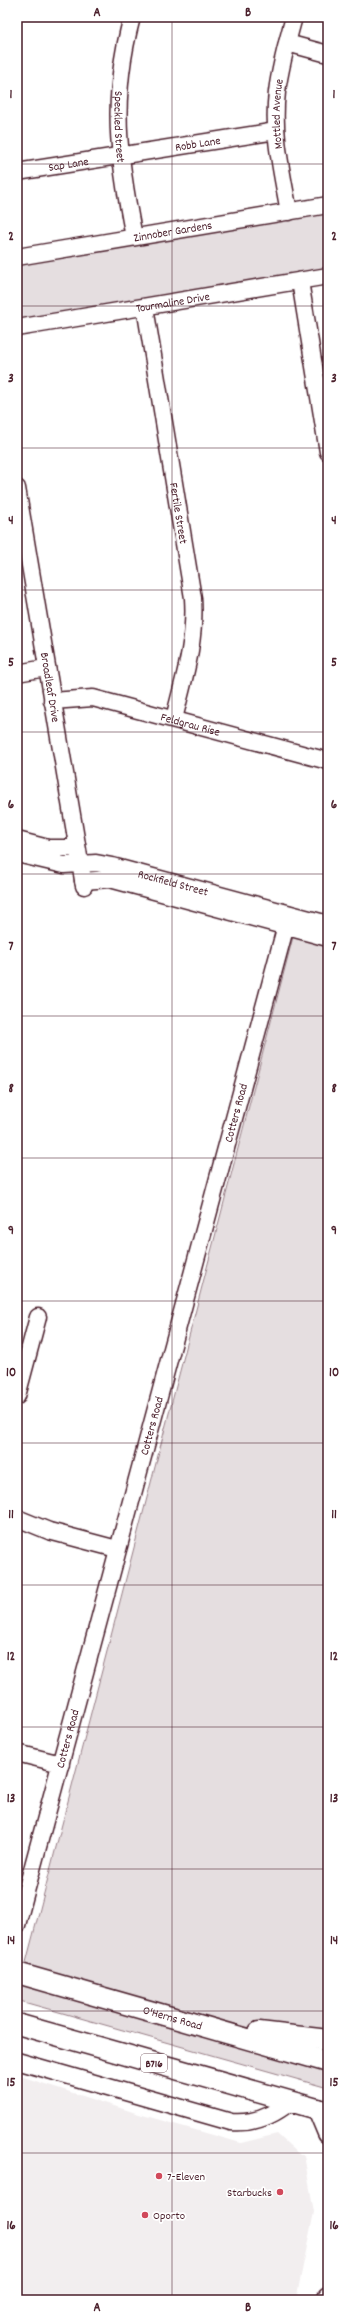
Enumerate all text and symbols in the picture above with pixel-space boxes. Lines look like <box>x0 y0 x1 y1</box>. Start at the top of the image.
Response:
text: A <box>93 4 101 23</box>
text: B <box>245 4 251 23</box>
street label: Mottled Avenue <box>269 78 289 150</box>
text: 1 <box>10 86 13 105</box>
text: 1 <box>333 86 336 105</box>
street label: Speckled Street <box>109 91 129 164</box>
street label: Robb Lane <box>174 133 222 157</box>
street label: Sap Lane <box>47 154 90 177</box>
street label: Zinnober Gardens <box>133 217 214 247</box>
text: 2 <box>8 228 14 247</box>
text: 2 <box>331 228 337 247</box>
street label: Tourmaline Drive <box>135 289 211 318</box>
text: 3 <box>8 370 14 389</box>
text: 3 <box>331 370 337 389</box>
street label: Fertile Street <box>164 482 191 546</box>
text: 4 <box>8 512 14 531</box>
text: 4 <box>331 512 337 531</box>
street label: Broadleaf Drive <box>35 651 63 724</box>
text: 5 <box>8 654 14 673</box>
text: 5 <box>331 654 337 673</box>
street label: Feldgrau Rise <box>158 709 222 742</box>
text: 6 <box>8 796 15 815</box>
text: 6 <box>331 796 338 815</box>
street label: Rockfield Street <box>136 866 210 902</box>
text: 7 <box>9 938 14 957</box>
text: 7 <box>332 938 337 957</box>
text: 8 <box>8 1080 14 1099</box>
text: 8 <box>331 1080 337 1099</box>
street label: Cotters Road <box>221 1082 253 1145</box>
text: 9 <box>8 1222 14 1241</box>
text: 9 <box>331 1222 337 1241</box>
text: 10 <box>6 1364 16 1383</box>
text: 10 <box>329 1364 339 1383</box>
street label: Cotters Road <box>137 1395 169 1457</box>
text: 11 <box>8 1506 14 1525</box>
text: 11 <box>331 1506 337 1525</box>
text: 12 <box>7 1648 16 1667</box>
text: 12 <box>330 1648 339 1667</box>
street label: Cotters Road <box>53 1708 85 1770</box>
text: 13 <box>7 1790 16 1809</box>
text: 13 <box>330 1790 339 1809</box>
text: 14 <box>7 1932 15 1951</box>
text: 14 <box>330 1932 338 1951</box>
street label: O'Herns Road <box>141 2002 204 2036</box>
road number: B716 <box>141 2054 167 2072</box>
text: 15 <box>7 2074 15 2093</box>
text: 15 <box>330 2074 338 2093</box>
place label: 7-Eleven <box>167 2169 206 2186</box>
marker: 7-Eleven <box>154 2171 164 2181</box>
place label: Starbucks <box>227 2185 272 2202</box>
marker: Starbucks <box>275 2187 285 2197</box>
place label: Oporto <box>153 2208 185 2225</box>
marker: Oporto <box>140 2210 150 2220</box>
text: 16 <box>6 2217 16 2236</box>
text: 16 <box>329 2217 339 2236</box>
text: A <box>93 2299 101 2317</box>
text: B <box>245 2299 251 2317</box>

